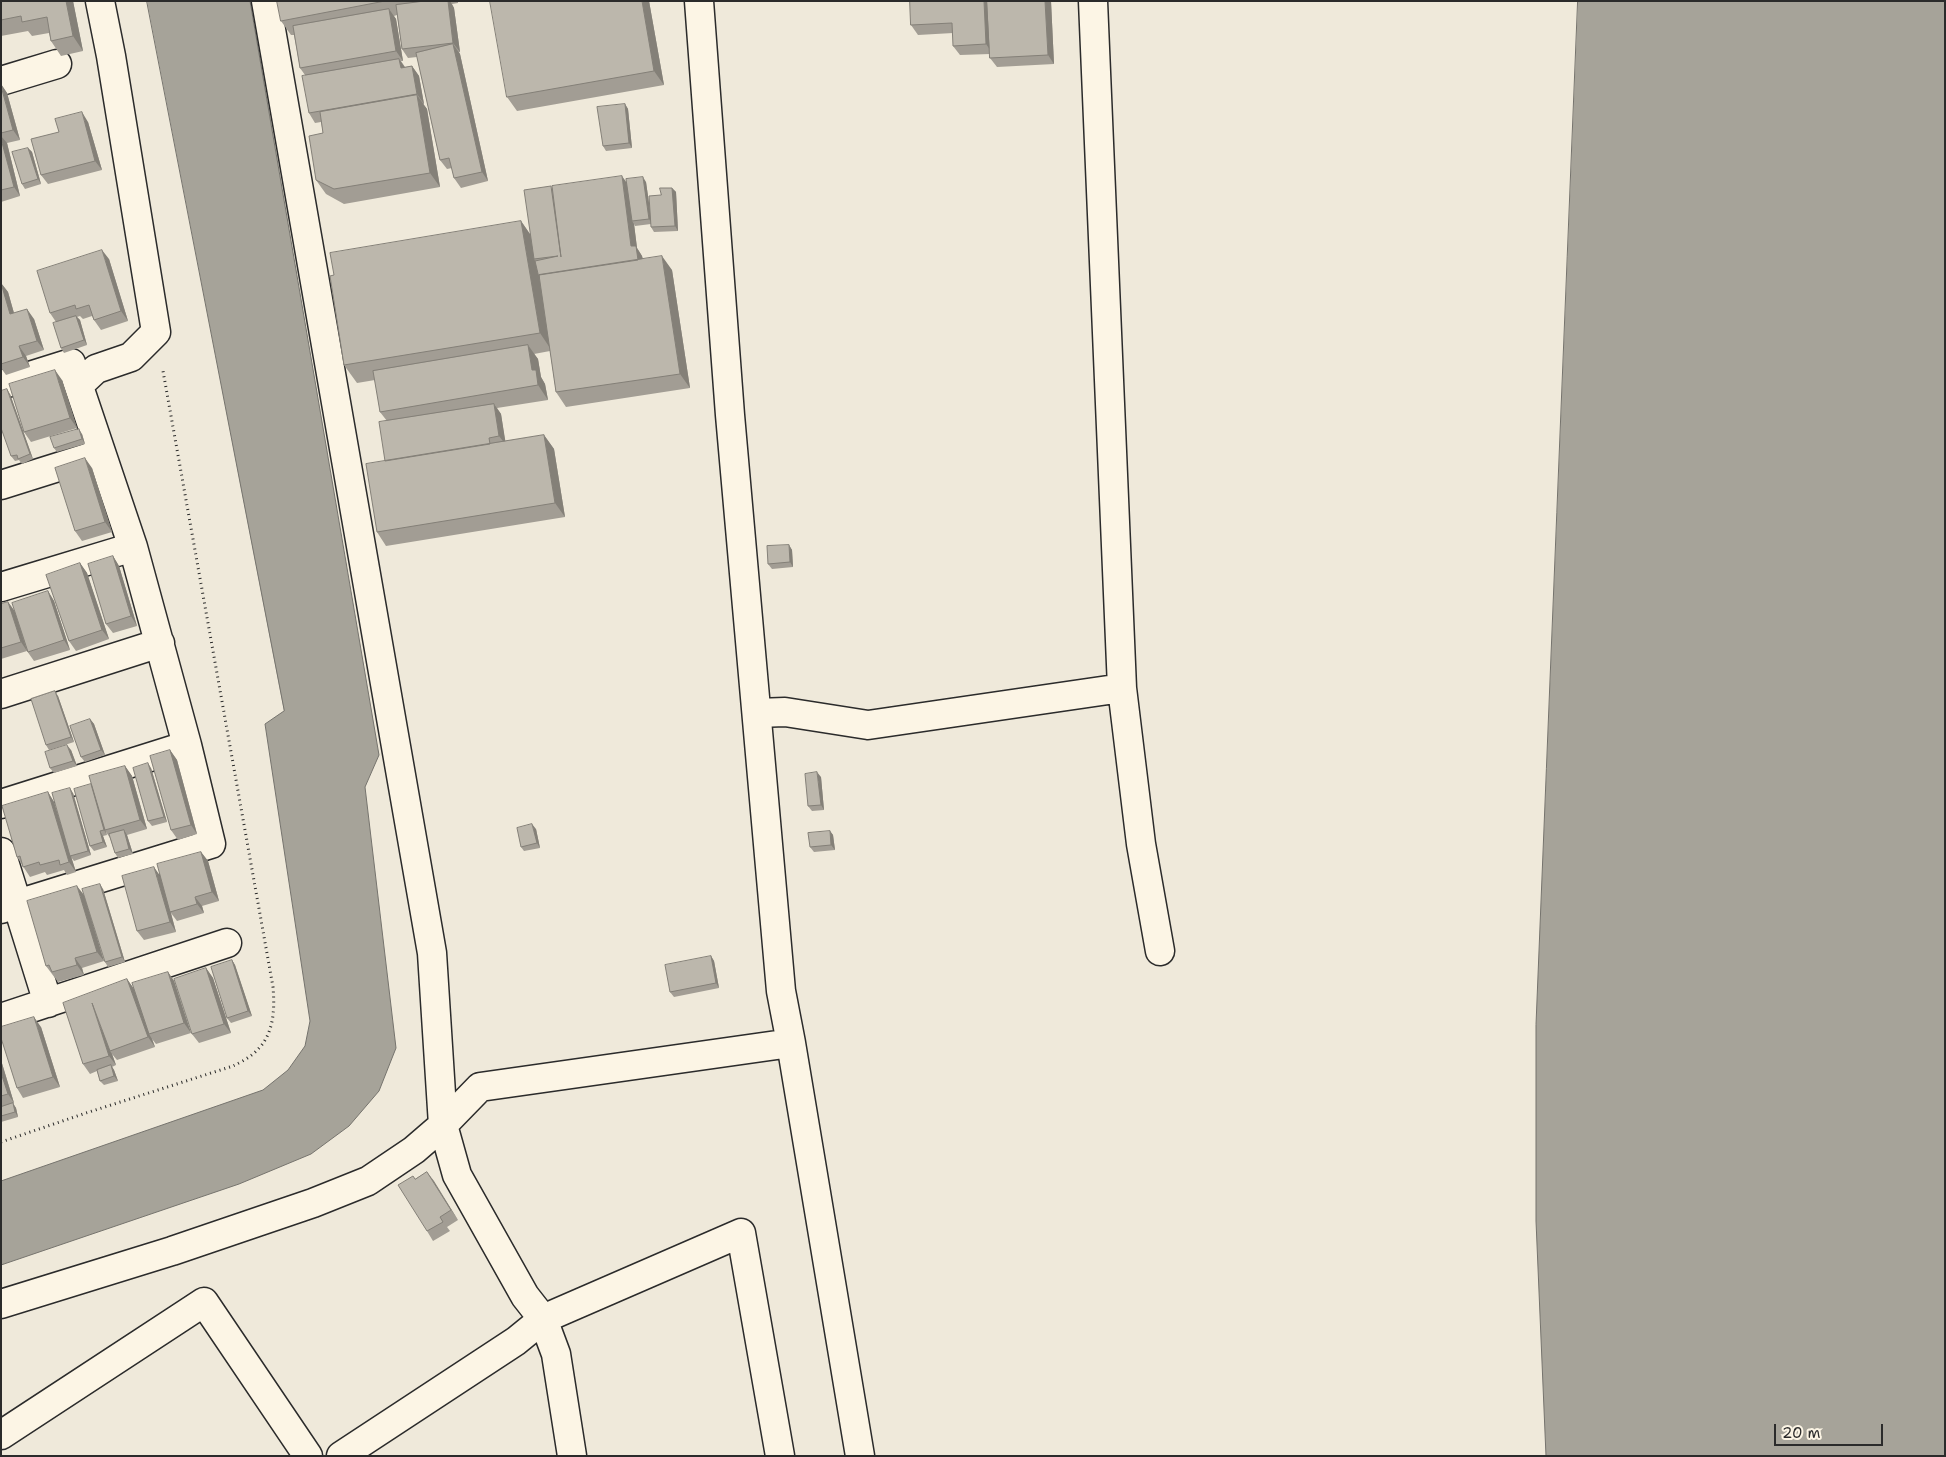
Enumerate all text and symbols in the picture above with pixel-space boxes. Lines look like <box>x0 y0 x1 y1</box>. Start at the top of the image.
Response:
scale bar <box>1776 1414 1885 1446</box>
text: 20 m <box>1782 1423 1821 1443</box>

